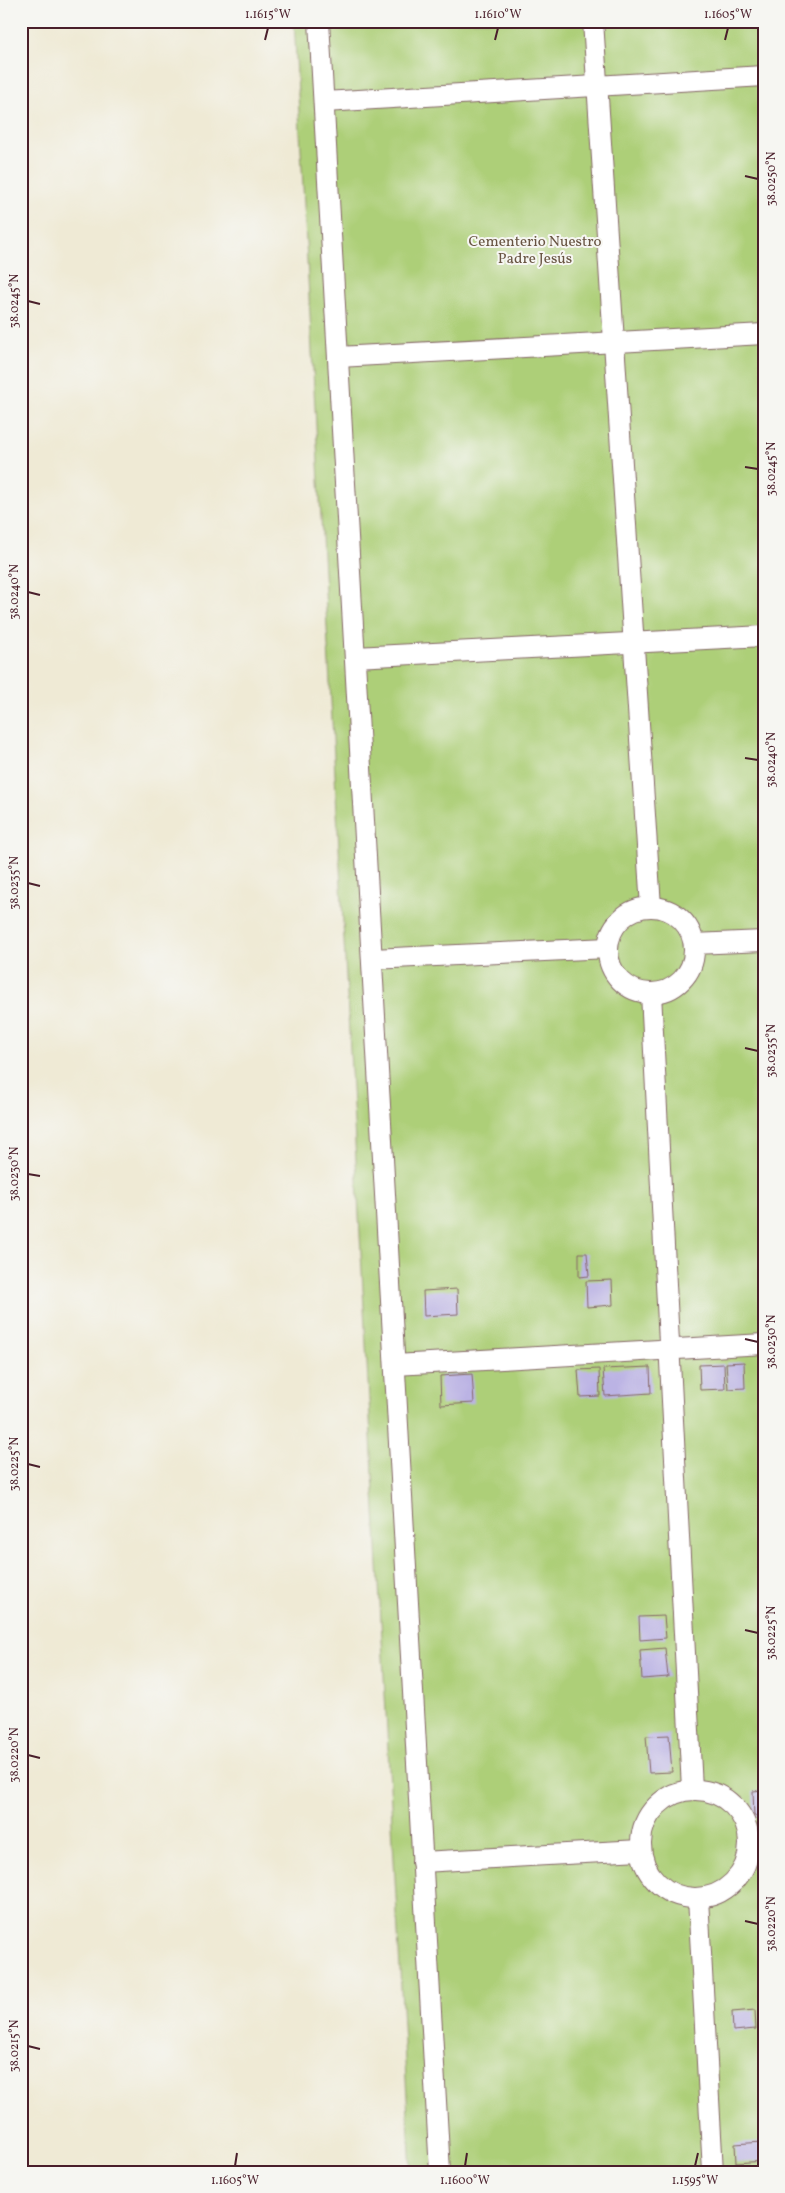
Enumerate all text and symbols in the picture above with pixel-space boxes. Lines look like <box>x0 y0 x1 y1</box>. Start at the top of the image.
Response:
text: 1.1615°W <box>245 7 291 23</box>
text: 1.1610°W <box>475 7 521 23</box>
text: 1.1605°W <box>704 7 752 23</box>
text: 38.0250°N <box>764 152 780 206</box>
park label: Cementerio Nuestro Padre Jesús <box>469 232 601 270</box>
text: 38.0245°N <box>7 274 23 328</box>
text: 38.0245°N <box>764 442 780 496</box>
text: 38.0240°N <box>7 564 23 620</box>
text: 38.0240°N <box>764 732 780 788</box>
text: 38.0235°N <box>7 856 23 910</box>
text: 38.0235°N <box>764 1024 780 1078</box>
text: 38.0230°N <box>7 1147 23 1201</box>
text: 38.0230°N <box>764 1315 780 1369</box>
text: 38.0225°N <box>7 1437 23 1491</box>
text: 38.0225°N <box>764 1606 780 1660</box>
text: 38.0220°N <box>7 1727 23 1783</box>
text: 38.0220°N <box>764 1896 780 1952</box>
text: 38.0215°N <box>7 2020 23 2072</box>
text: 1.1605°W <box>211 2173 259 2189</box>
text: 1.1600°W <box>440 2173 490 2189</box>
text: 1.1595°W <box>672 2173 718 2189</box>

